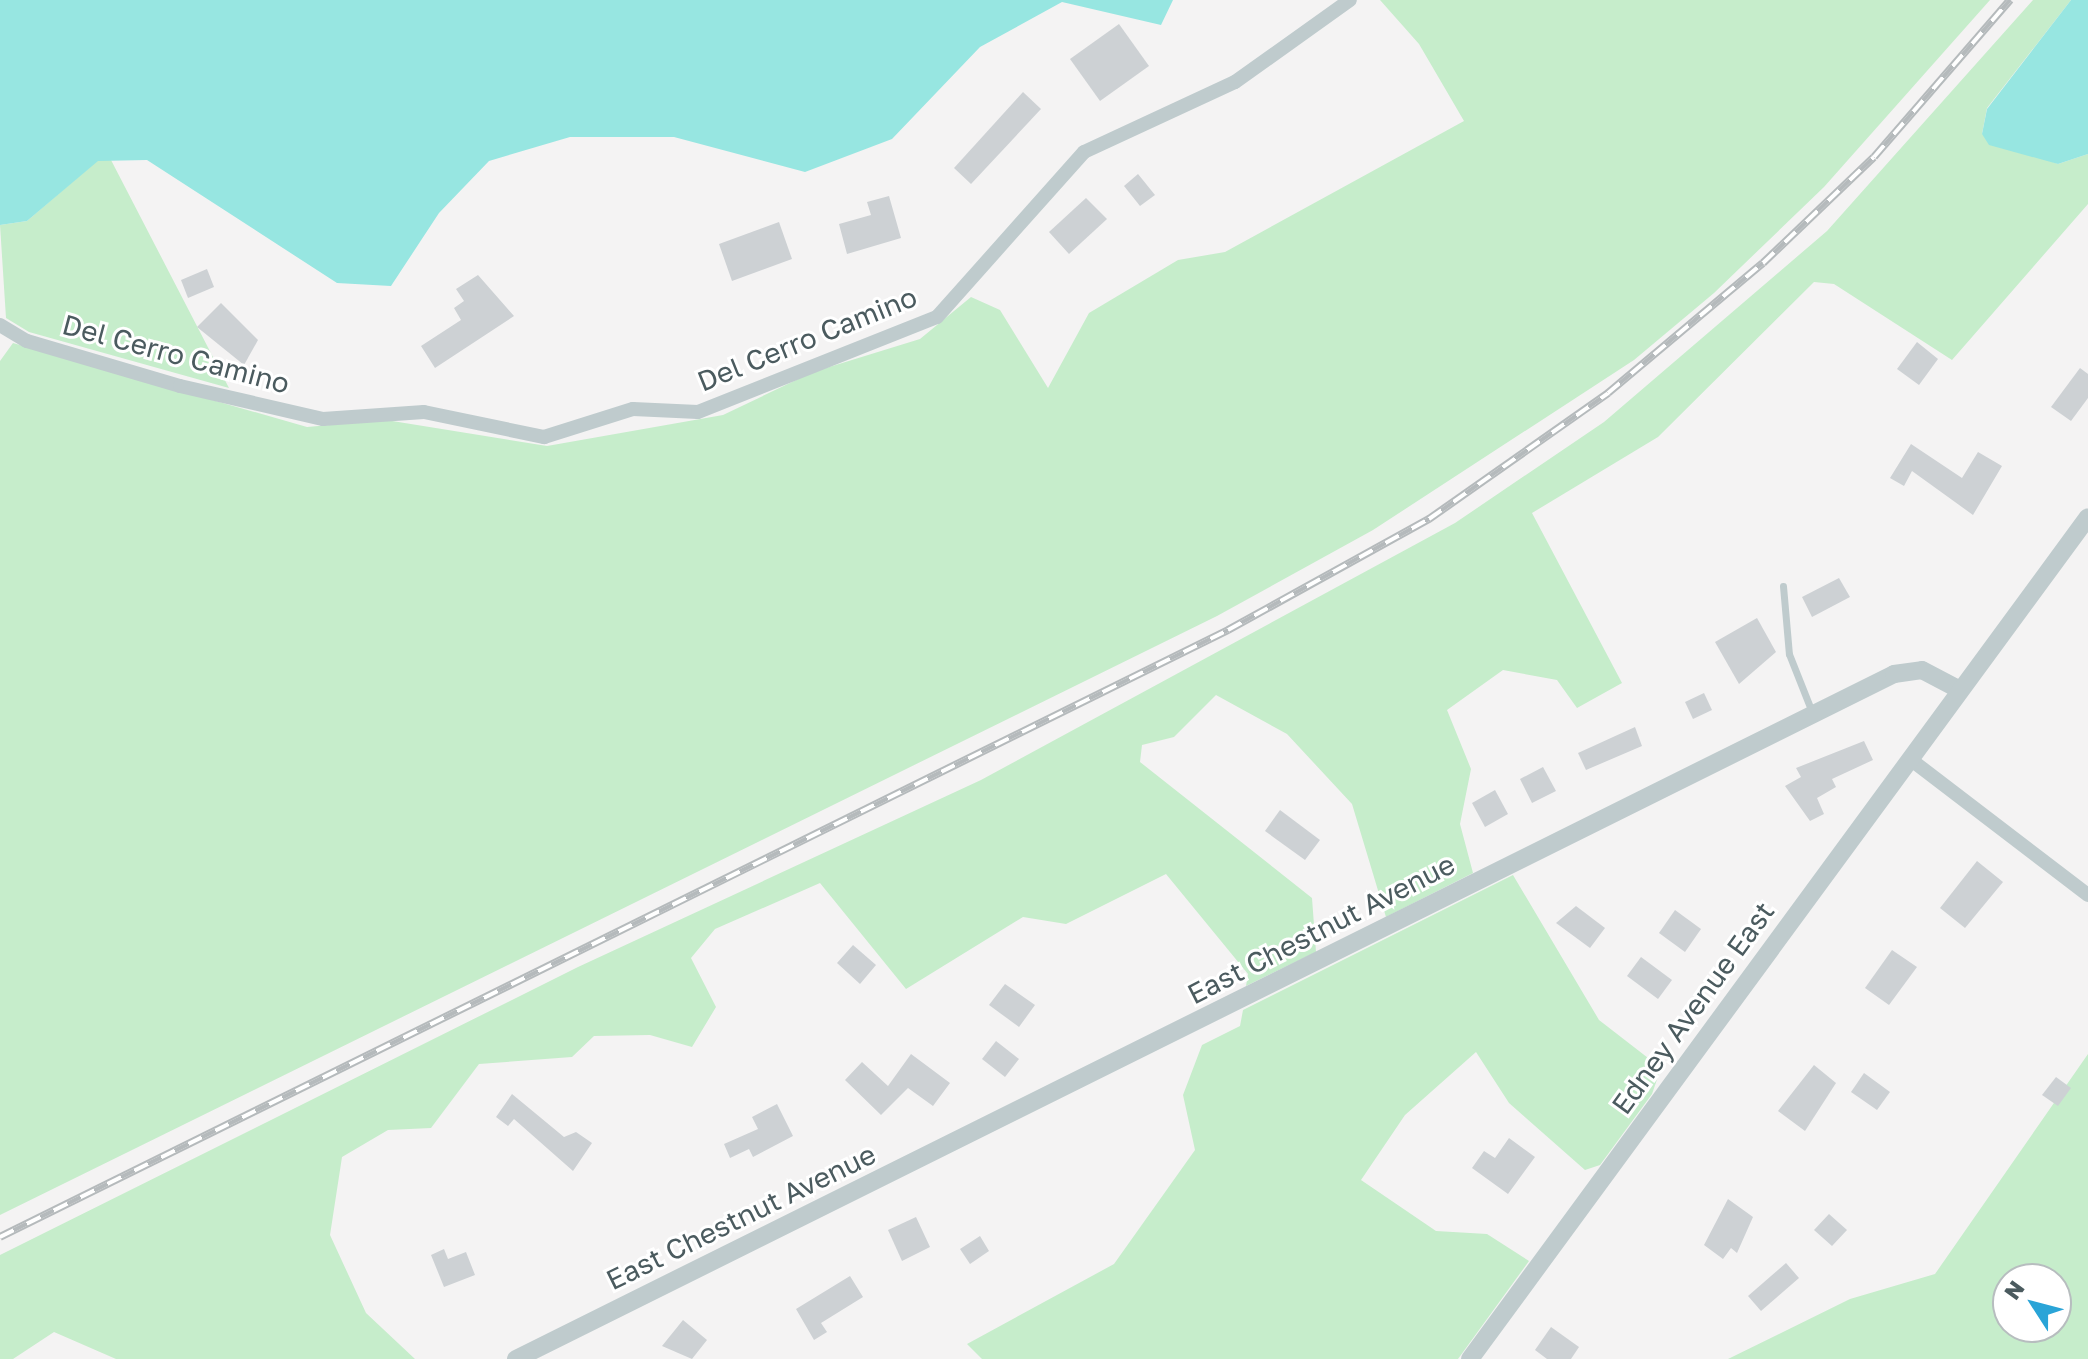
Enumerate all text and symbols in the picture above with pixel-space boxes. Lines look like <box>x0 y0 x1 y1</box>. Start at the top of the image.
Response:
street label: Del Cerro Camino <box>692 280 922 398</box>
street label: Del Cerro Camino <box>59 308 293 400</box>
street label: East Chestnut Avenue <box>1182 847 1460 1011</box>
street label: Edney Avenue East <box>1605 895 1781 1121</box>
street label: East Chestnut Avenue <box>601 1137 881 1297</box>
north arrow <box>1992 1263 2072 1343</box>
text: N <box>1998 1275 2030 1304</box>

